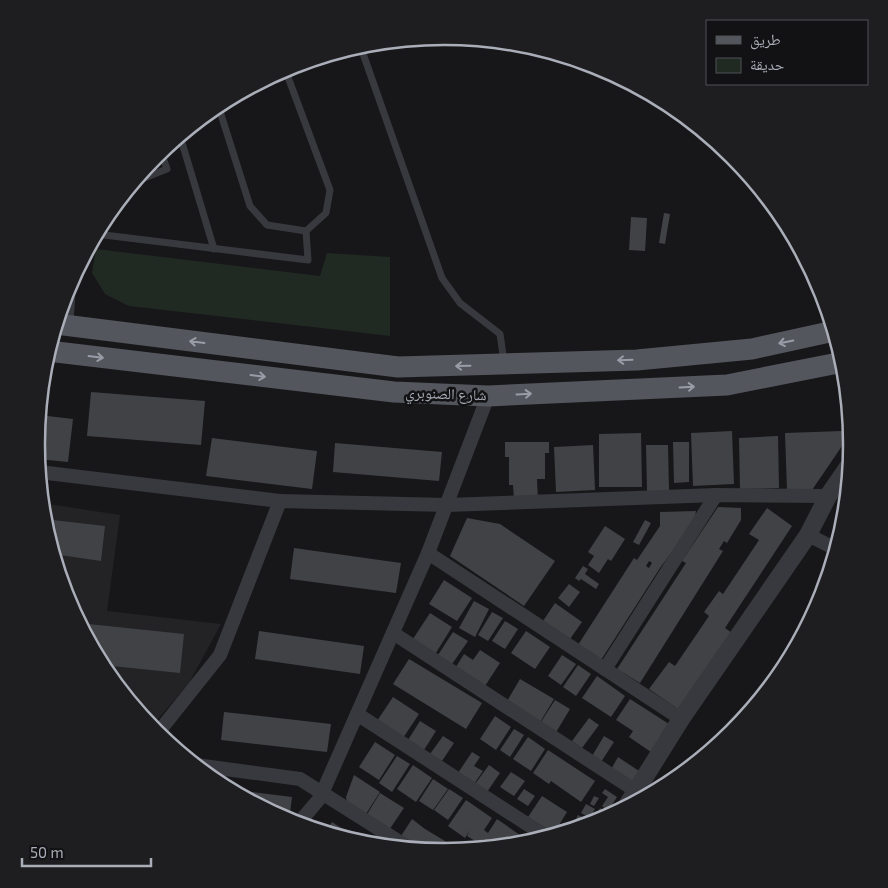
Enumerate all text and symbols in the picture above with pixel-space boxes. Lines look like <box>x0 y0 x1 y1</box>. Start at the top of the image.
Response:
legend <box>706 20 868 85</box>
text: طريق <box>750 30 781 50</box>
text: حديقة <box>750 55 785 73</box>
one-way arrow <box>189 337 205 347</box>
one-way arrow <box>779 337 795 347</box>
one-way arrow <box>88 352 104 362</box>
one-way arrow <box>617 356 633 365</box>
one-way arrow <box>455 361 471 370</box>
one-way arrow <box>250 371 266 381</box>
one-way arrow <box>678 382 694 391</box>
street label: شارع الصنوبري <box>405 383 487 407</box>
one-way arrow <box>516 390 532 399</box>
scale bar <box>22 836 151 868</box>
text: 50 m <box>30 843 64 861</box>

